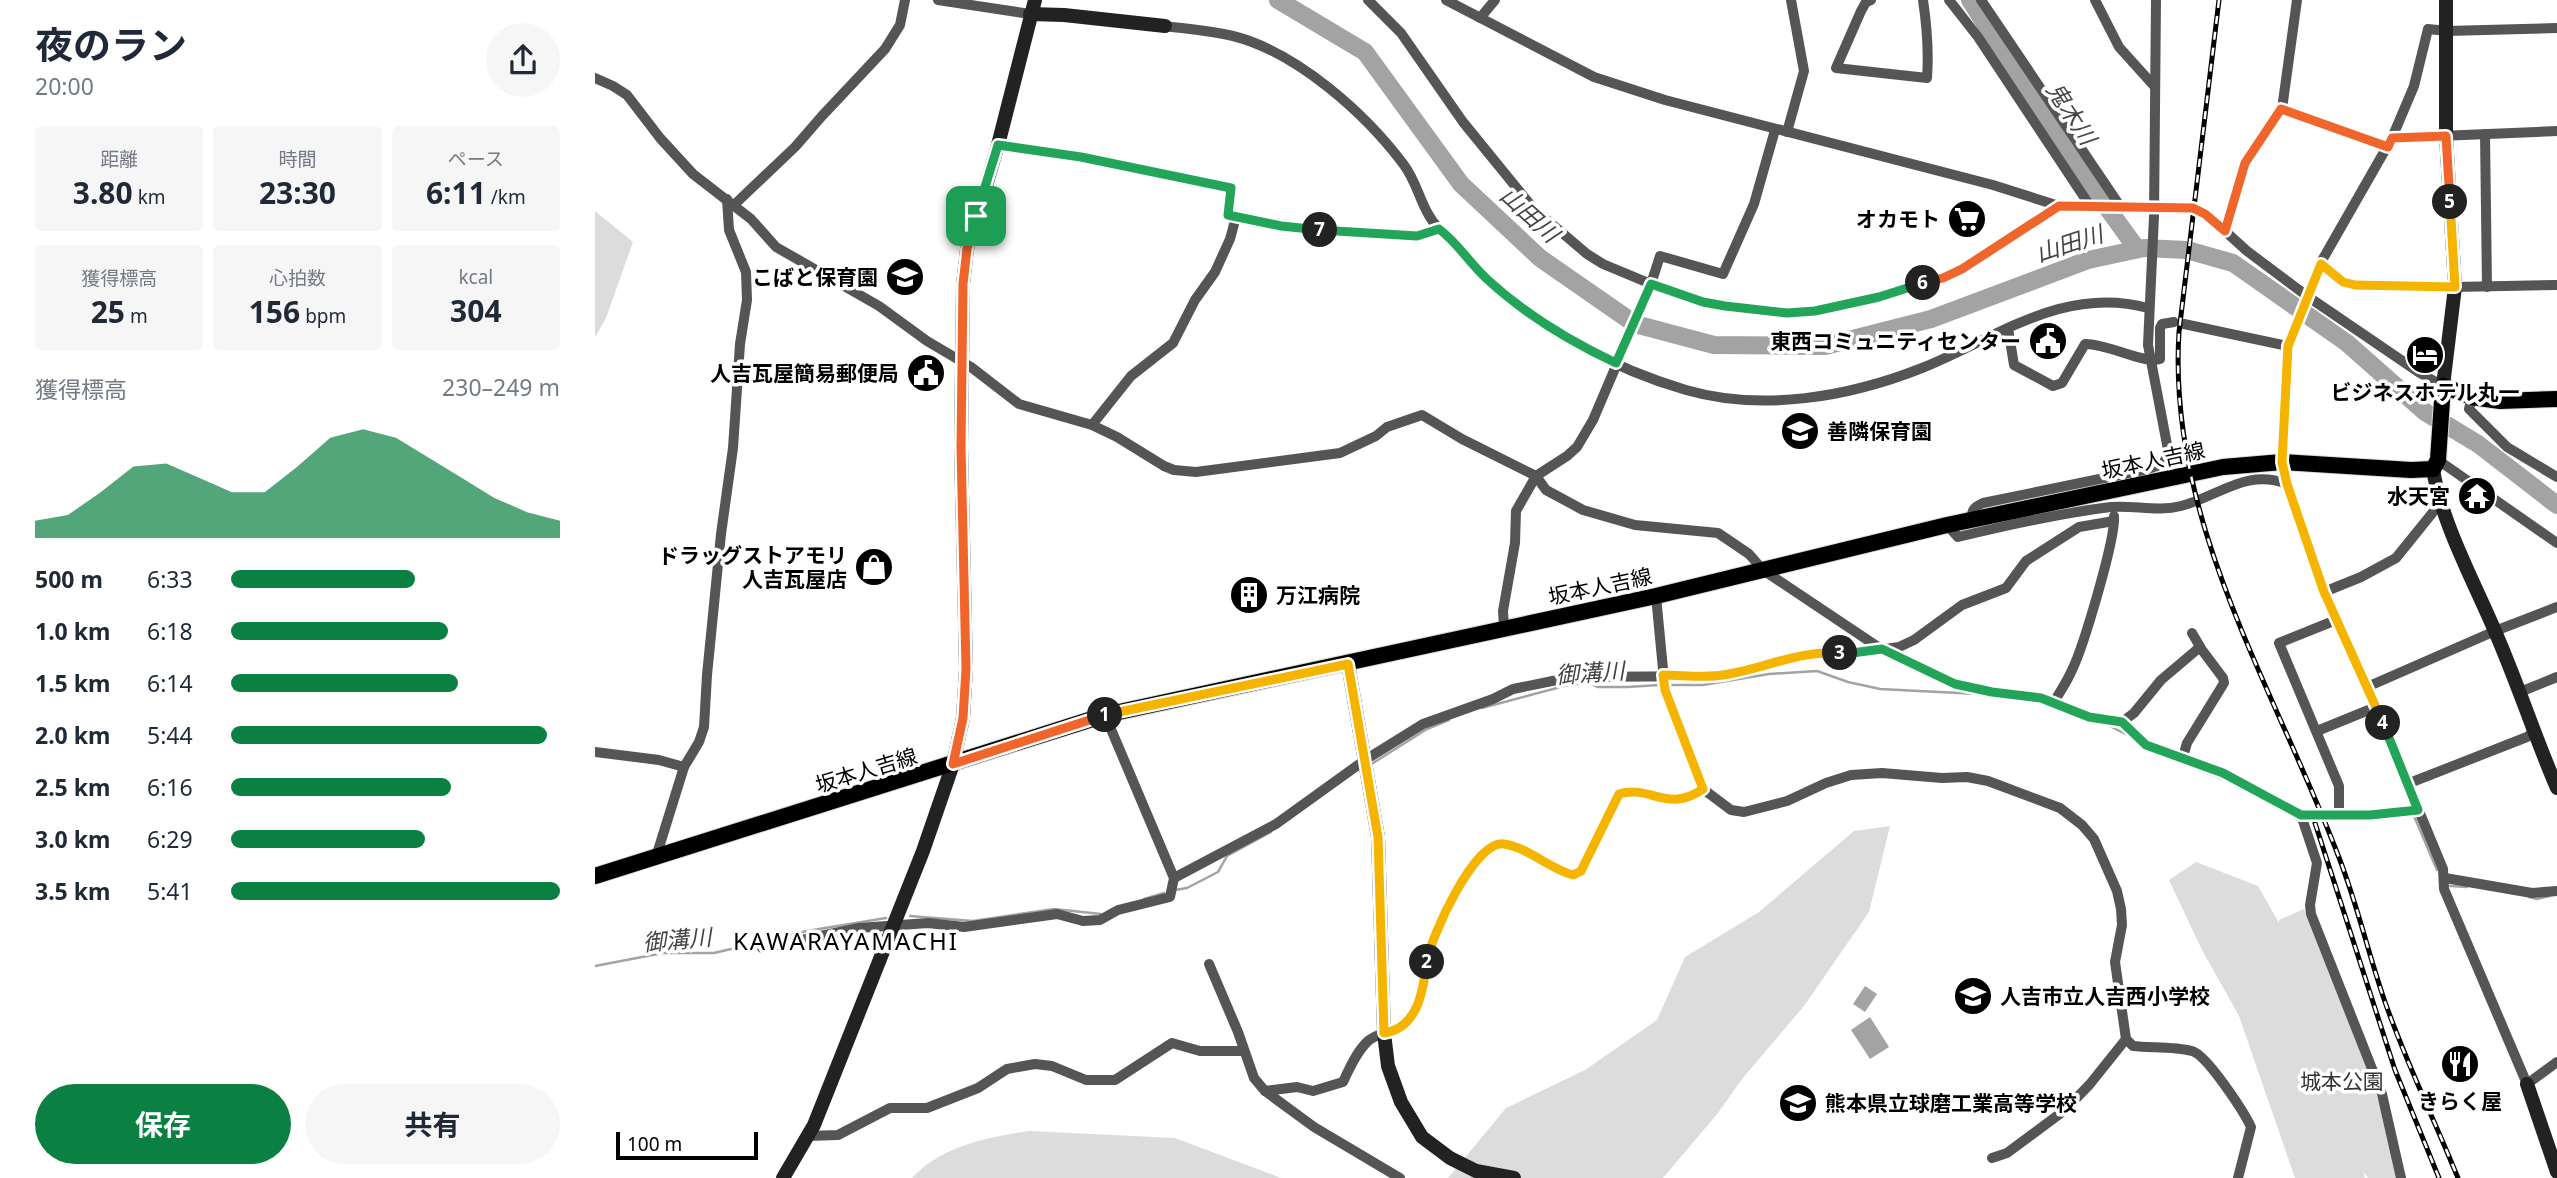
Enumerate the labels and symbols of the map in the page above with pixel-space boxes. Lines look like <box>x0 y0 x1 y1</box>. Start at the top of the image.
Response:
water label: 鬼木川 <box>2040 75 2106 153</box>
water label: 山田川 <box>1494 179 1569 251</box>
pin: 5 <box>2433 184 2467 220</box>
pin <box>946 186 1006 246</box>
supermarket icon: オカモト <box>1946 198 1988 240</box>
place label: オカモト <box>1856 205 1940 233</box>
pin: 7 <box>1303 212 1337 247</box>
water label: 山田川 <box>2031 216 2110 269</box>
school or university icon: こばと保育園 <box>884 256 926 298</box>
place label: こばと保育園 <box>752 263 878 291</box>
pin: 6 <box>1905 266 1941 300</box>
public building icon: 東西コミュニティセンター <box>2027 320 2069 362</box>
place label: 東西コミュニティセンター <box>1770 327 2021 355</box>
hotel icon: ビジネスホテル丸一 <box>2404 334 2446 376</box>
public building icon: 人吉瓦屋簡易郵便局 <box>905 352 947 394</box>
place label: 人吉瓦屋簡易郵便局 <box>710 359 899 387</box>
place label: ビジネスホテル丸一 <box>2331 378 2520 406</box>
school or university icon: 善隣保育園 <box>1779 410 1821 452</box>
place label: 善隣保育園 <box>1827 417 1932 445</box>
street label: 坂本人吉線 <box>2099 435 2207 485</box>
temple icon: 水天宮 <box>2456 475 2498 517</box>
place label: 水天宮 <box>2387 482 2450 510</box>
place label: ドラッグストアモリ 人吉瓦屋店 <box>658 541 847 593</box>
shop icon: ドラッグストアモリ 人吉瓦屋店 <box>853 546 895 588</box>
street label: 坂本人吉線 <box>1546 561 1654 611</box>
building icon: 万江病院 <box>1228 574 1270 616</box>
place label: 万江病院 <box>1276 581 1360 609</box>
pin: 3 <box>1823 636 1857 670</box>
water label: 御溝川 <box>1554 653 1629 690</box>
pin: 1 <box>1087 698 1123 732</box>
pin: 4 <box>2365 706 2401 740</box>
street label: 坂本人吉線 <box>812 741 920 799</box>
water label: 御溝川 <box>641 920 716 958</box>
district label: KAWARAYAMACHI <box>733 924 959 957</box>
pin: 2 <box>1409 944 1445 979</box>
school or university icon: 人吉市立人吉西小学校 <box>1952 975 1994 1017</box>
place label: 人吉市立人吉西小学校 <box>2000 982 2210 1010</box>
restaurant icon: きらく屋 <box>2439 1043 2481 1085</box>
park label: 城本公園 <box>2300 1067 2384 1095</box>
school or university icon: 熊本県立球磨工業高等学校 <box>1777 1082 1819 1124</box>
place label: きらく屋 <box>2418 1087 2502 1115</box>
place label: 熊本県立球磨工業高等学校 <box>1825 1089 2077 1117</box>
scale bar <box>616 1129 758 1161</box>

